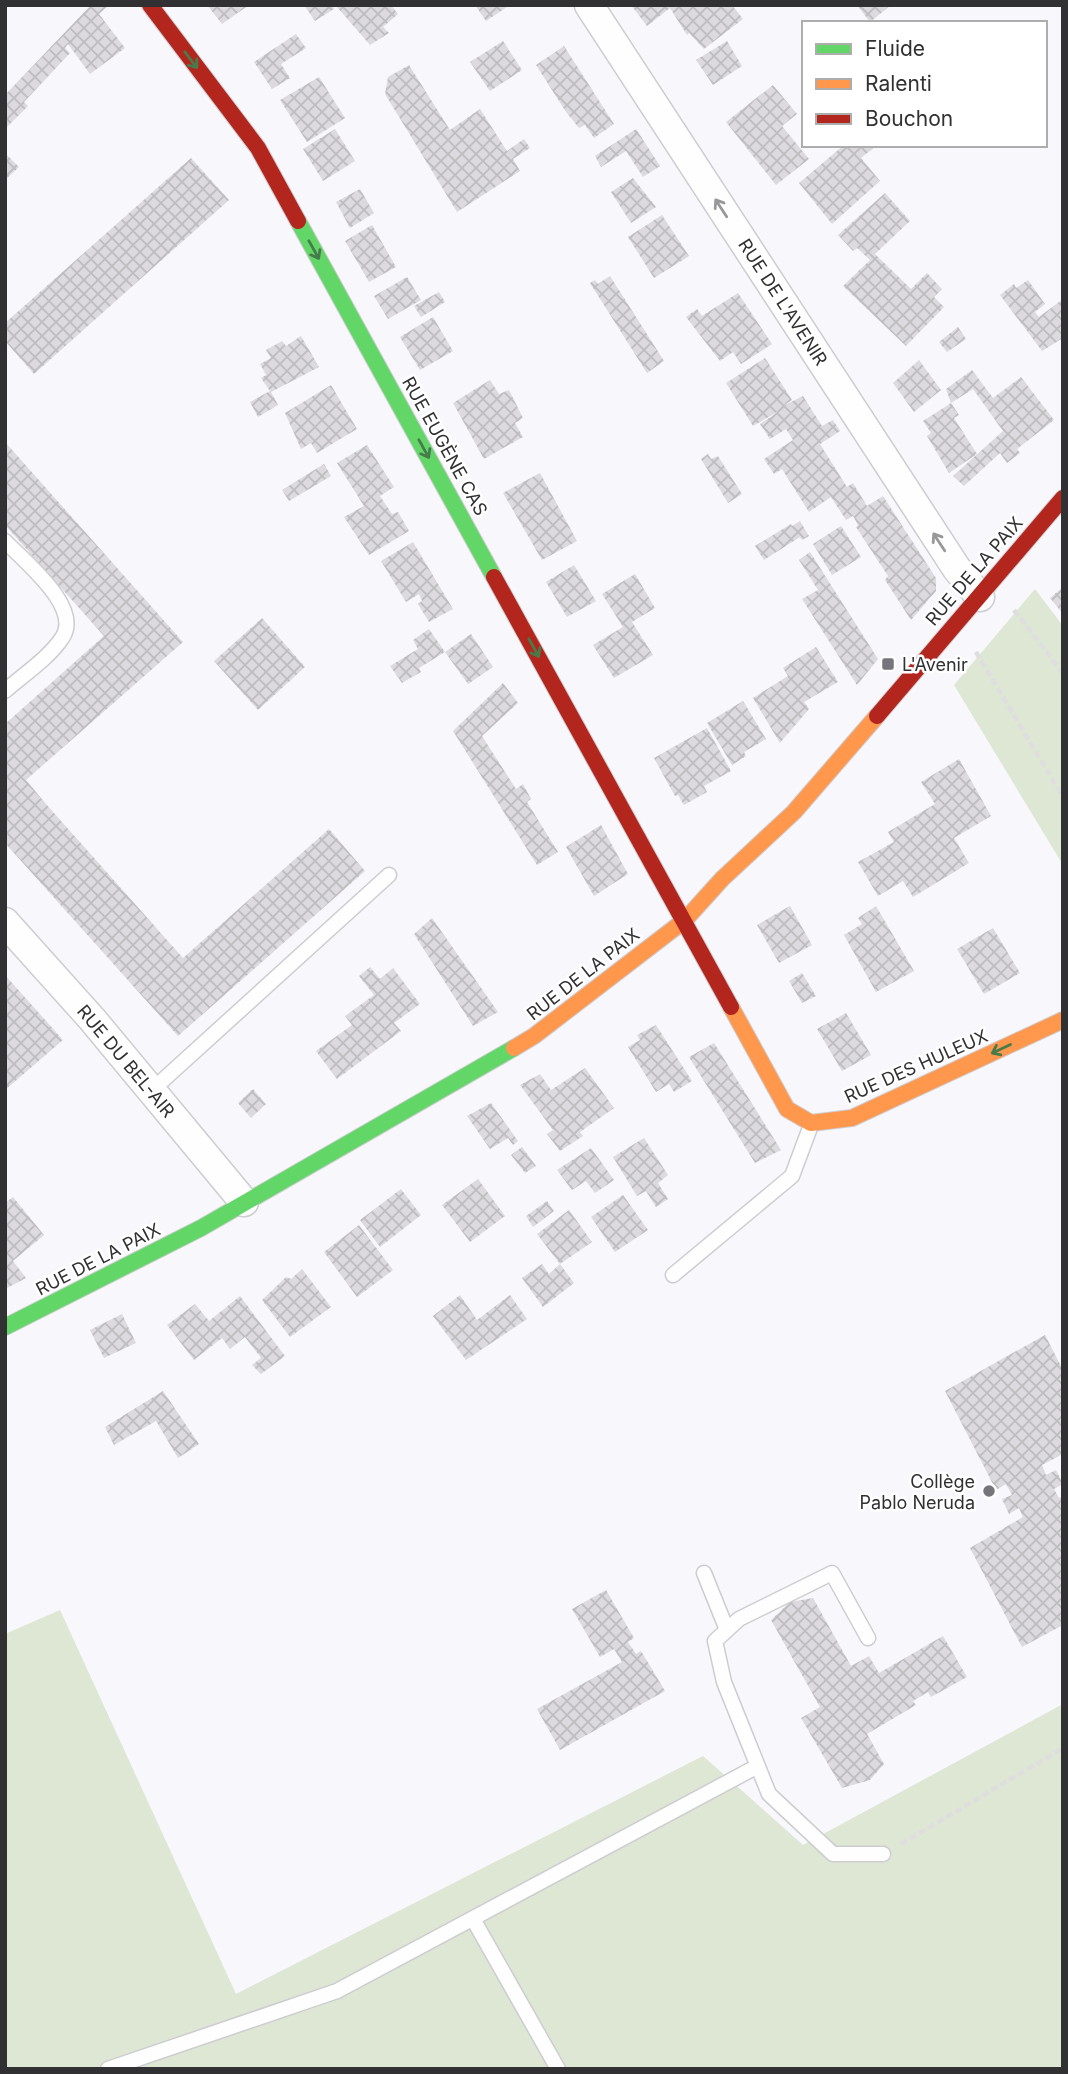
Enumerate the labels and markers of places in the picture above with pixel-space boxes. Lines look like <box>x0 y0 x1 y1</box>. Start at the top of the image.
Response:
place label: L'Avenir <box>902 654 968 675</box>
marker: L'Avenir <box>880 656 896 672</box>
place label: Collège Pablo Neruda <box>860 1471 975 1513</box>
marker: Collège Pablo Neruda <box>981 1483 997 1499</box>

